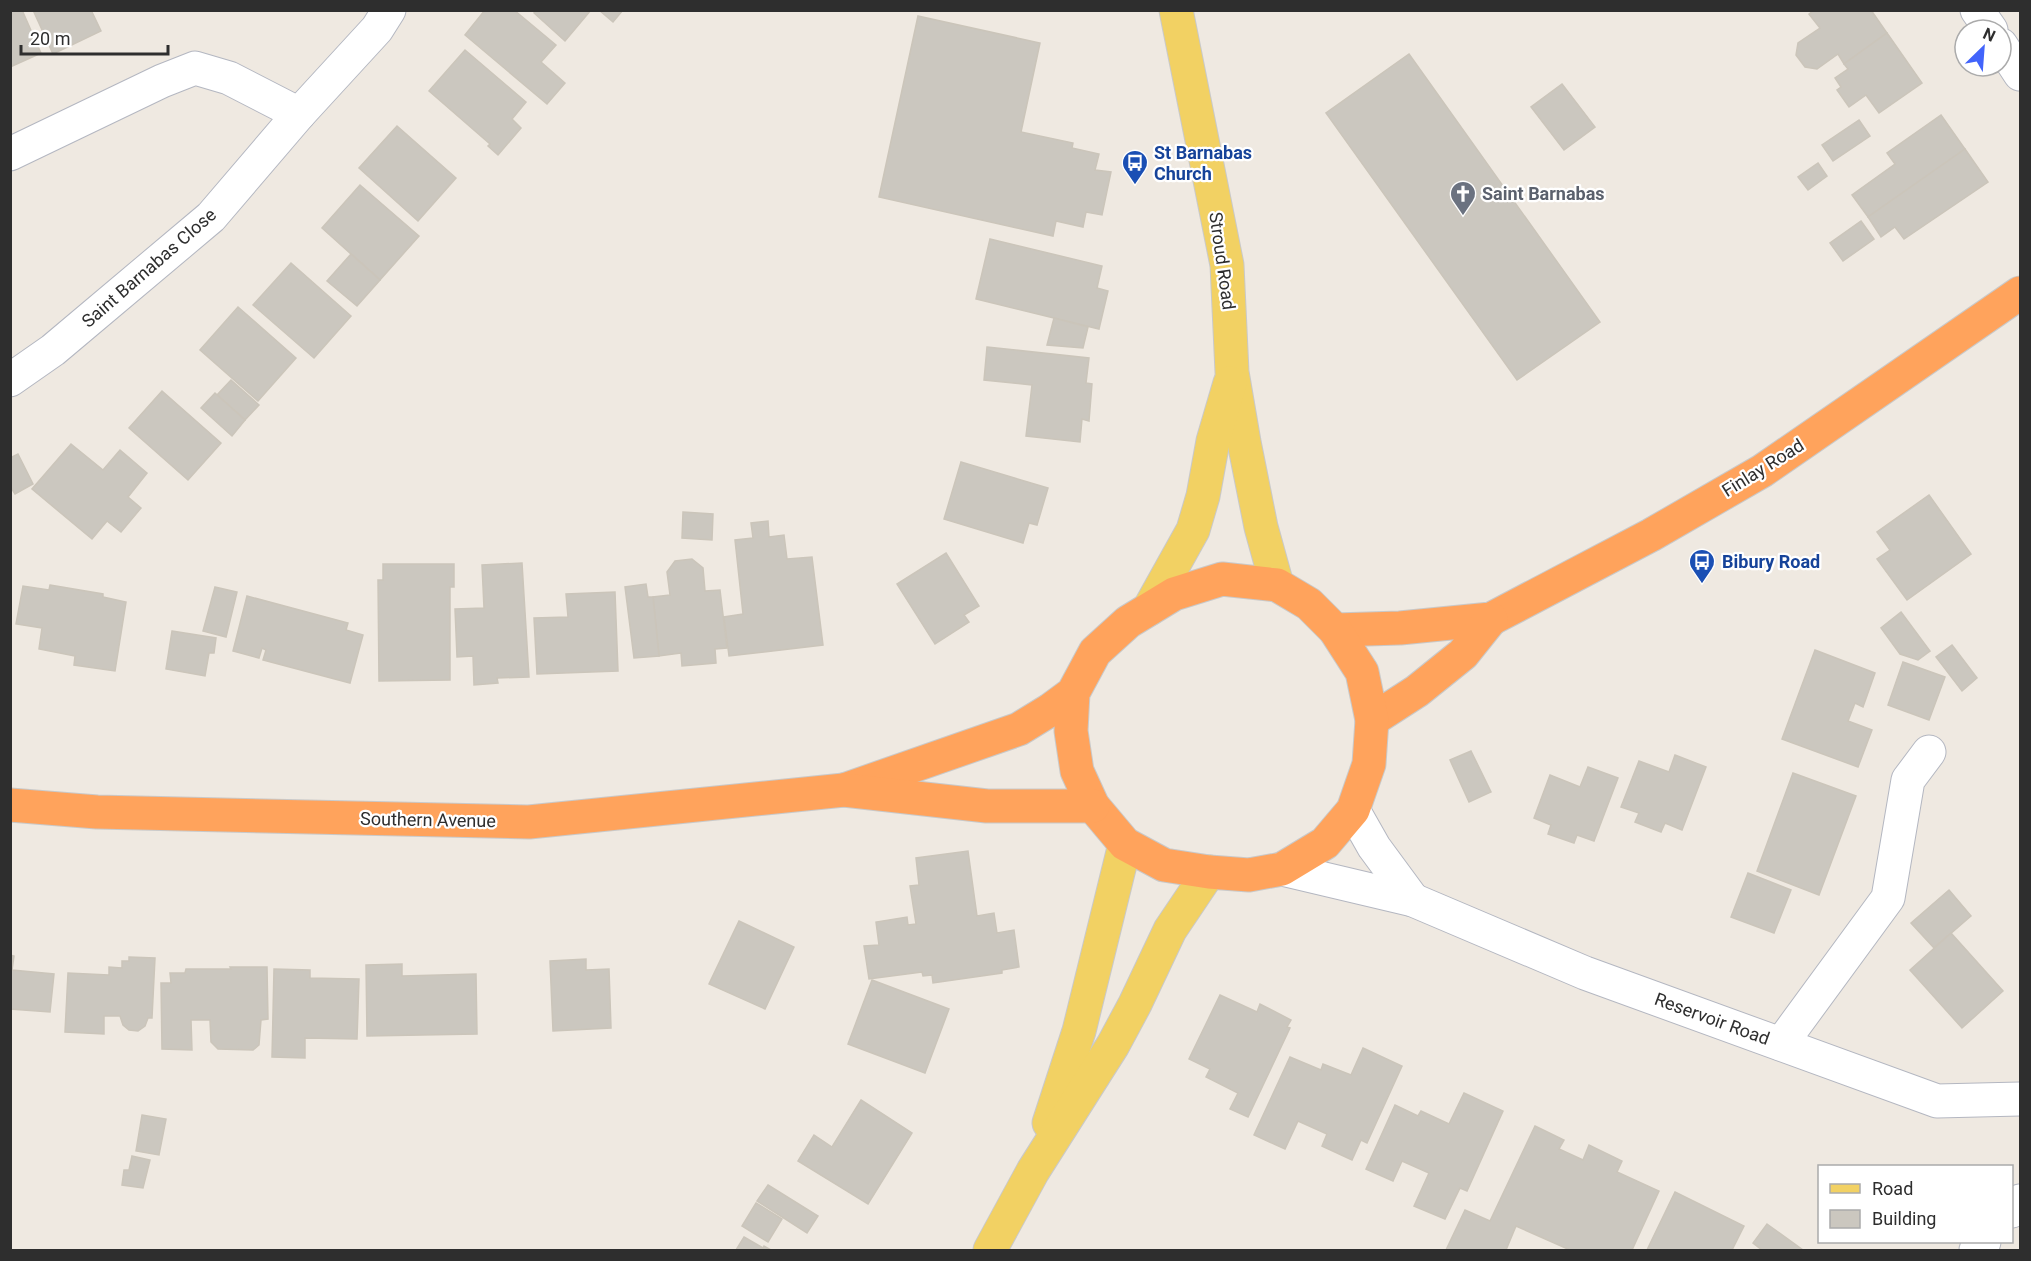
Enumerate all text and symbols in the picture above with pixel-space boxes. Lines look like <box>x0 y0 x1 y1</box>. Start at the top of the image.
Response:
scale bar <box>21 18 168 56</box>
north arrow <box>1953 18 2013 78</box>
text: N <box>1980 24 1998 46</box>
text: 20 m <box>30 28 70 49</box>
place label: St Barnabas Church <box>1154 142 1252 184</box>
bus stop icon: St Barnabas Church <box>1120 148 1150 186</box>
church icon: Saint Barnabas <box>1448 179 1478 217</box>
place label: Saint Barnabas <box>1482 183 1605 204</box>
street label: Saint Barnabas Close <box>77 204 220 332</box>
street label: Stroud Road <box>1205 211 1240 311</box>
street label: Finlay Road <box>1718 434 1808 501</box>
bus stop icon: Bibury Road <box>1687 547 1717 585</box>
place label: Bibury Road <box>1722 551 1820 572</box>
street label: Southern Avenue <box>360 808 496 831</box>
street label: Reservoir Road <box>1652 988 1773 1049</box>
legend <box>1818 1165 2013 1243</box>
text: Road <box>1872 1178 1913 1199</box>
text: Building <box>1872 1208 1936 1229</box>

